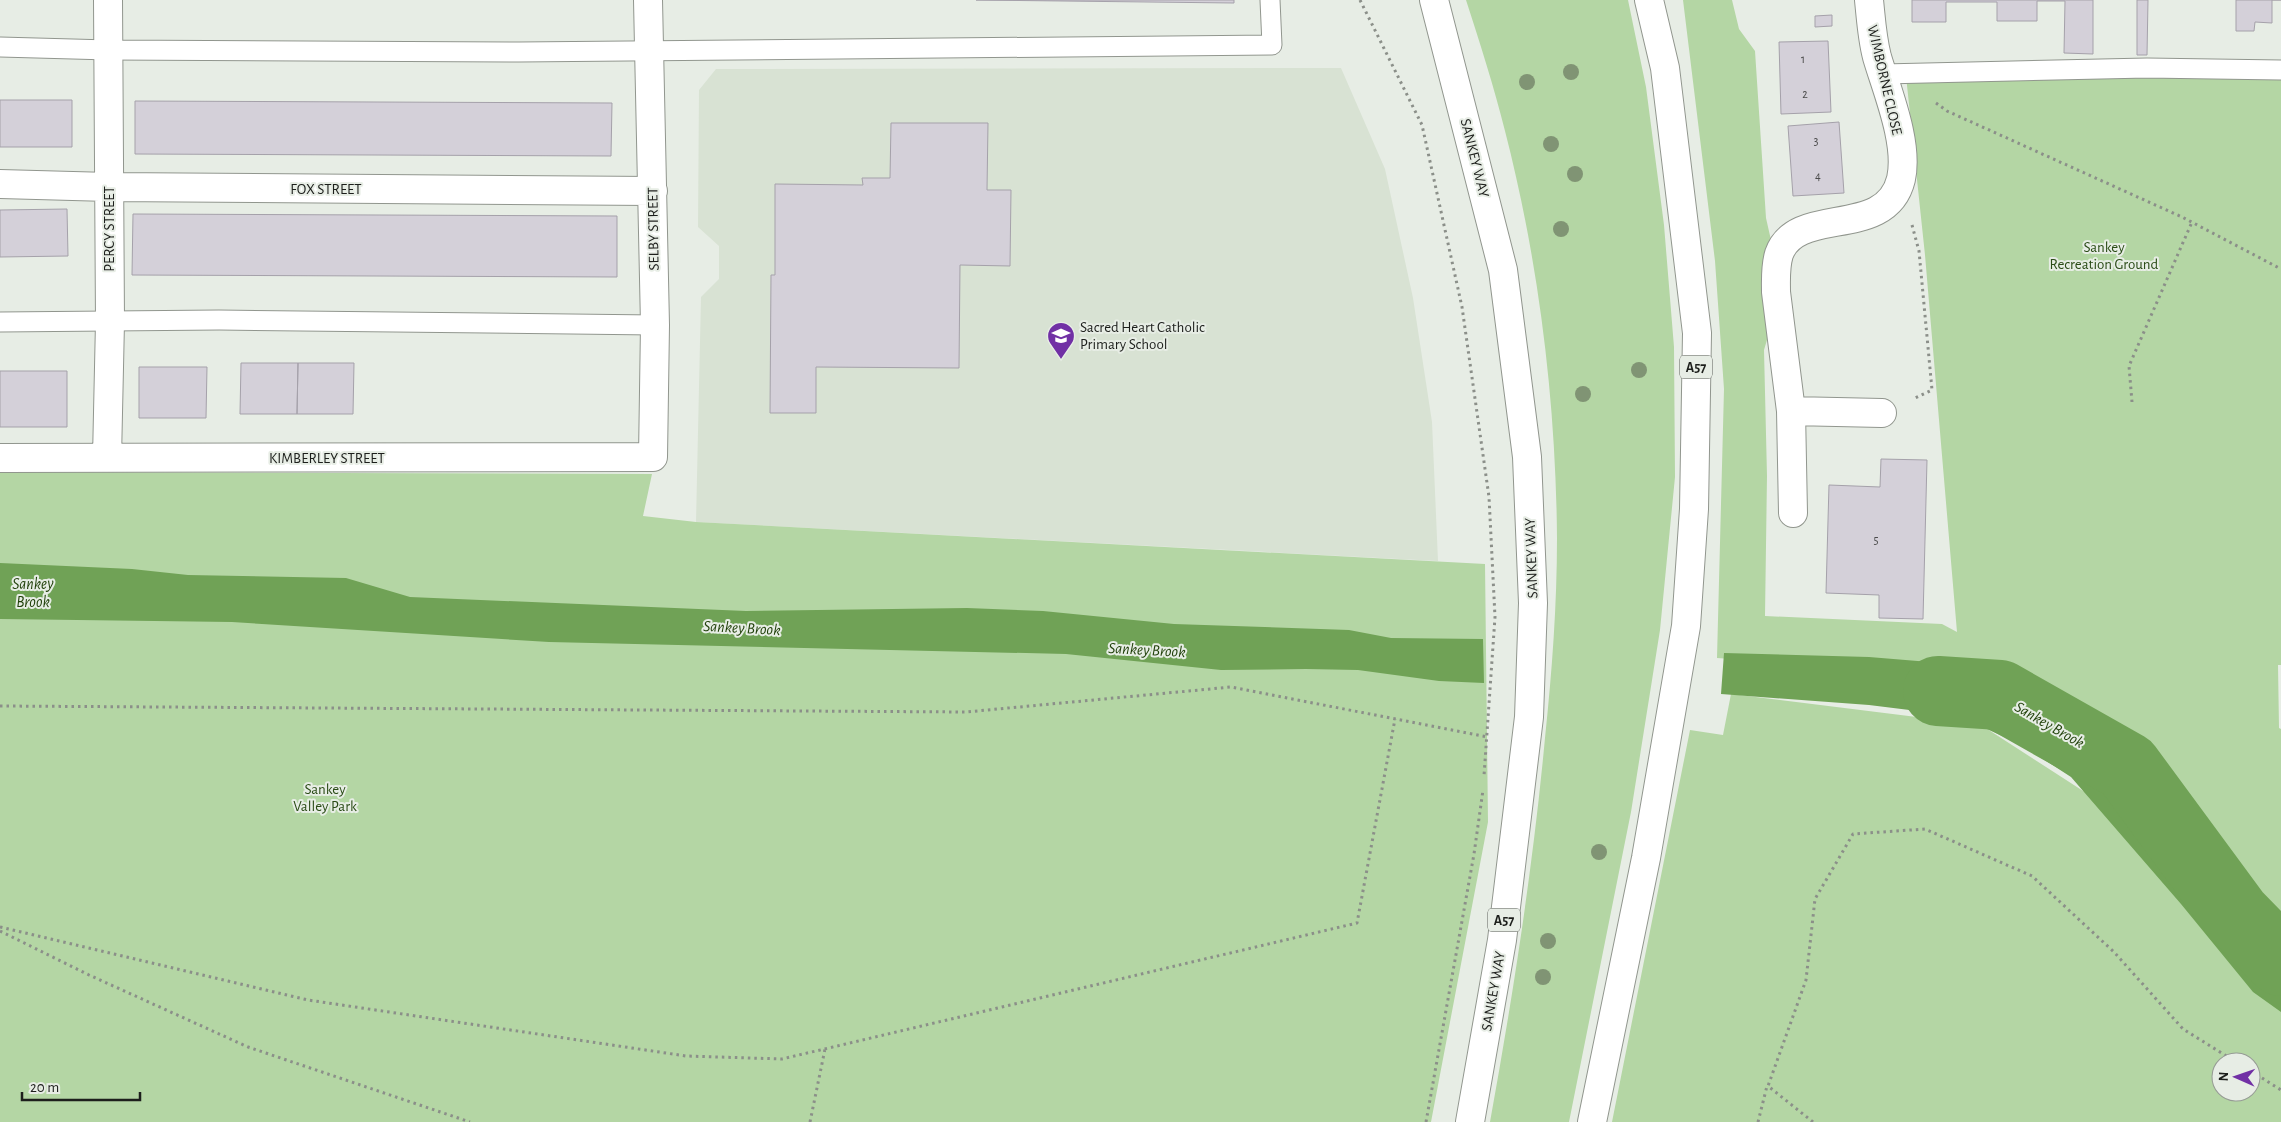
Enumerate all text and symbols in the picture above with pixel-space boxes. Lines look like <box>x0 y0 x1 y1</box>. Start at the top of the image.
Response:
street label: WIMBORNE CLOSE <box>1865 24 1904 137</box>
house number: 1 <box>1801 53 1805 65</box>
house number: 2 <box>1802 88 1808 100</box>
street label: SANKEY WAY <box>1457 117 1492 199</box>
house number: 3 <box>1814 135 1819 147</box>
house number: 4 <box>1815 170 1821 182</box>
street label: FOX STREET <box>290 182 362 197</box>
street label: PERCY STREET <box>102 185 117 272</box>
street label: SELBY STREET <box>645 187 662 271</box>
park label: Sankey Recreation Ground <box>2050 240 2159 272</box>
place label: Sacred Heart Catholic Primary School <box>1080 320 1205 352</box>
school or university icon: Sacred Heart Catholic Primary School <box>1046 321 1076 360</box>
road number: A57 <box>1680 356 1712 378</box>
street label: KIMBERLEY STREET <box>269 451 386 466</box>
street label: SANKEY WAY <box>1523 517 1540 599</box>
house number: 5 <box>1873 534 1879 546</box>
water label: Sankey Brook <box>12 576 54 610</box>
water label: Sankey Brook <box>703 618 781 638</box>
water label: Sankey Brook <box>1108 640 1186 660</box>
water label: Sankey Brook <box>2012 699 2087 751</box>
park label: Sankey Valley Park <box>293 782 357 814</box>
road number: A57 <box>1488 908 1520 932</box>
street label: SANKEY WAY <box>1479 950 1508 1032</box>
north arrow <box>2211 1052 2261 1102</box>
scale bar <box>22 1070 140 1102</box>
text: N <box>2217 1071 2231 1082</box>
text: 20 m <box>30 1080 59 1095</box>

